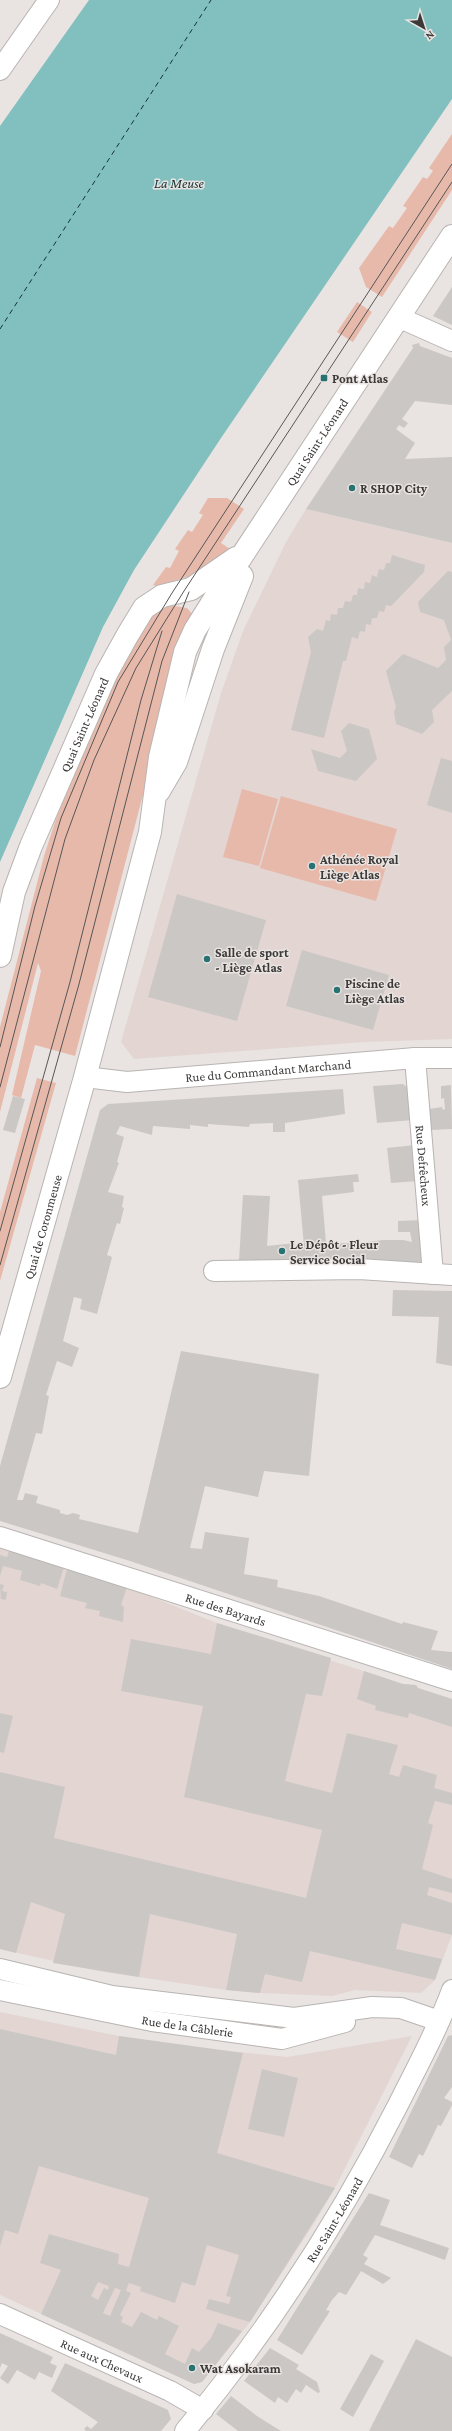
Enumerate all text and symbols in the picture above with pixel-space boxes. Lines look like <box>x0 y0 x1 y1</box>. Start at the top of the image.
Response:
north arrow <box>404 8 444 48</box>
text: N <box>423 29 437 43</box>
water label: La Meuse <box>154 175 205 191</box>
place label: Pont Atlas <box>332 371 388 386</box>
marker: Pont Atlas <box>319 373 329 383</box>
street label: Quai Saint-Léonard <box>283 395 351 489</box>
place label: R SHOP City <box>360 481 428 496</box>
marker: R SHOP City <box>347 483 357 493</box>
street label: Quai Saint-Léonard <box>57 675 112 774</box>
place label: Athénée Royal Liège Atlas <box>319 852 399 882</box>
marker: Athénée Royal Liège Atlas <box>307 861 317 871</box>
place label: Salle de sport - Liège Atlas <box>215 945 289 975</box>
marker: Salle de sport - Liège Atlas <box>202 954 212 964</box>
place label: Piscine de Liège Atlas <box>345 976 405 1006</box>
marker: Piscine de Liège Atlas <box>332 985 342 995</box>
street label: Rue du Commandant Marchand <box>185 1056 352 1085</box>
street label: Rue Defrêcheux <box>413 1124 434 1207</box>
street label: Quai de Coronmeuse <box>21 1173 65 1281</box>
place label: Le Dépôt - Fleur Service Social <box>290 1237 379 1267</box>
marker: Le Dépôt - Fleur Service Social <box>277 1246 287 1256</box>
street label: Rue des Bayards <box>184 1590 268 1629</box>
street label: Rue de la Câblerie <box>140 2012 234 2040</box>
street label: Rue Saint-Léonard <box>303 2174 366 2265</box>
street label: Rue aux Chevaux <box>58 2335 145 2386</box>
place label: Wat Asokaram <box>199 2361 281 2376</box>
marker: Wat Asokaram <box>187 2363 197 2373</box>

